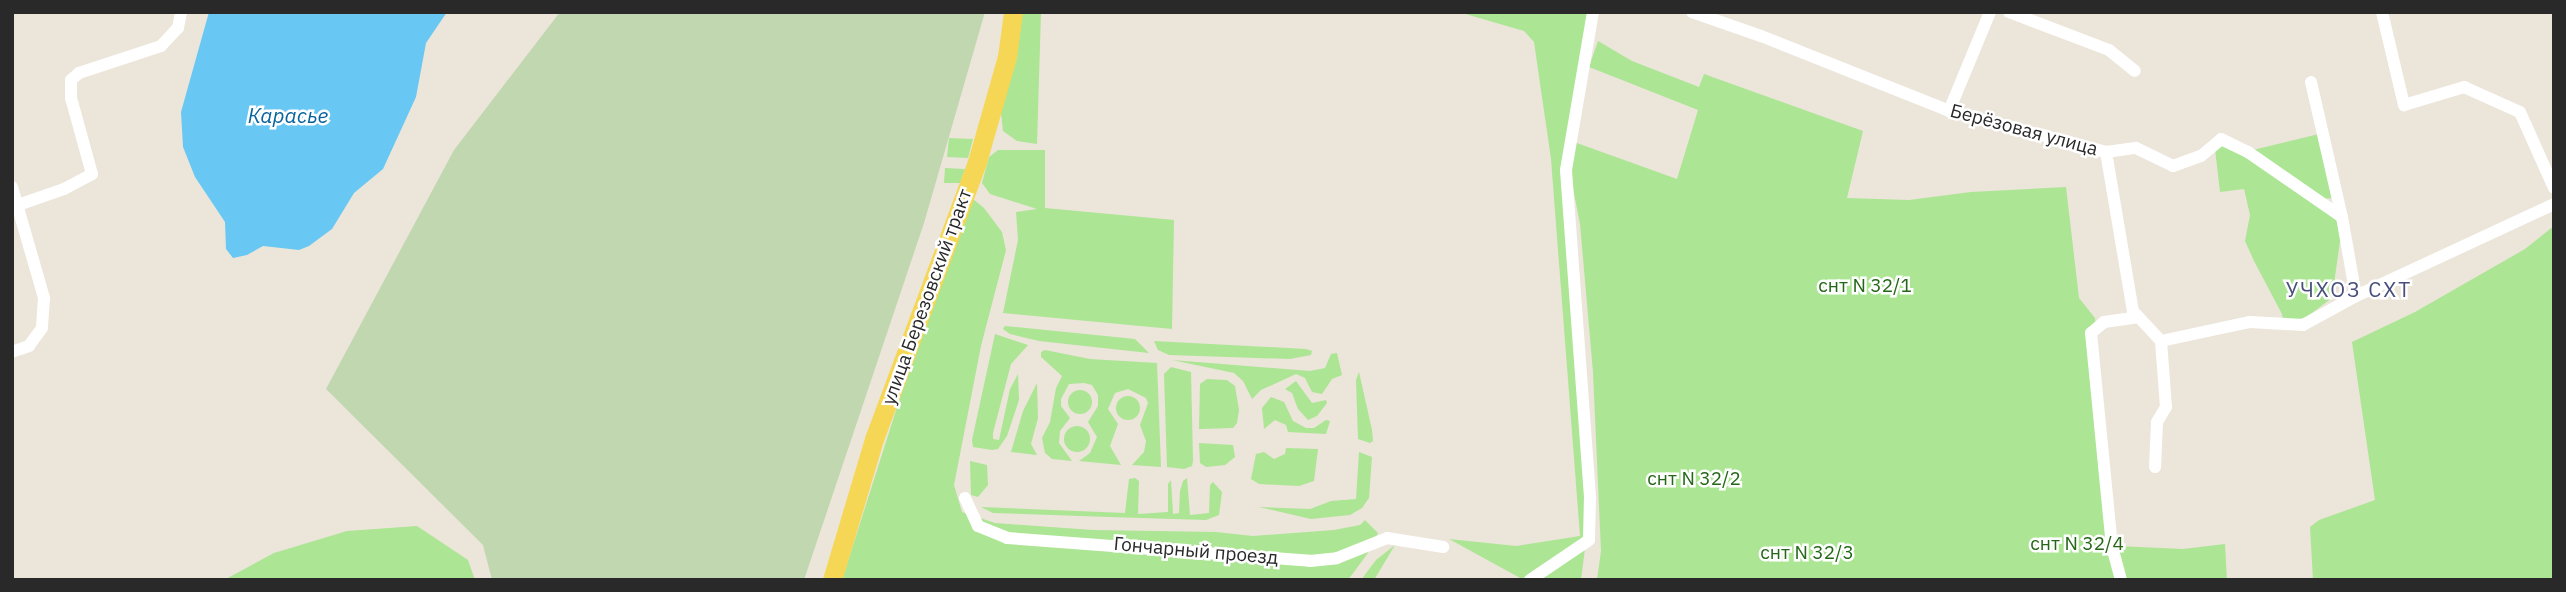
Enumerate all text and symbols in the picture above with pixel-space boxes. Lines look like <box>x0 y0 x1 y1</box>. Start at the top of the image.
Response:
street label: Берёзовая улица <box>1948 99 2100 161</box>
water label: Карасье <box>248 102 328 128</box>
street label: улица Березовский тракт <box>877 186 977 408</box>
park label: снт N 32/1 <box>1818 275 1912 297</box>
district label: УЧХОЗ СХТ <box>2287 276 2411 302</box>
park label: снт N 32/2 <box>1647 468 1741 490</box>
street label: Гончарный проезд <box>1113 532 1279 570</box>
park label: снт N 32/4 <box>2030 533 2124 555</box>
park label: снт N 32/3 <box>1760 542 1854 564</box>

